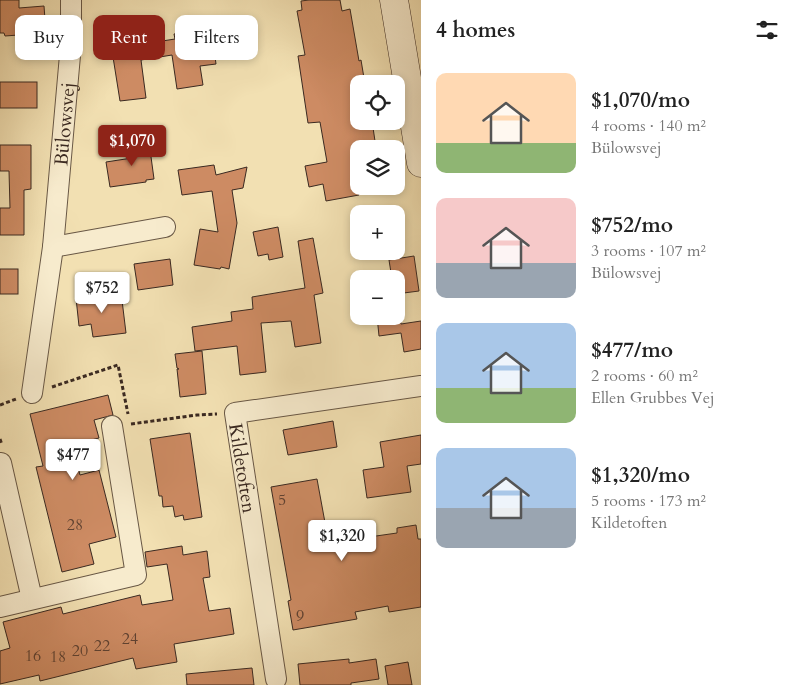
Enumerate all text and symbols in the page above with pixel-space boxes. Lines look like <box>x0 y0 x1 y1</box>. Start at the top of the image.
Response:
chip: Buy <box>15 15 83 60</box>
chip: Rent <box>93 15 165 60</box>
chip: Filters <box>175 15 258 60</box>
text: 4 homes <box>436 16 515 45</box>
icon: filters <box>753 16 781 44</box>
map controls <box>350 75 405 325</box>
button: locate <box>350 75 405 130</box>
street label: Bülowsvej <box>48 81 82 167</box>
text: $1,070/mo <box>591 86 690 115</box>
icon: home <box>476 93 536 153</box>
text: 4 rooms · 140 m² <box>591 115 706 137</box>
pin: $1,070 <box>91 124 173 167</box>
text: $1,070 <box>109 130 155 152</box>
text: Bülowsvej <box>591 137 661 159</box>
button: layers <box>350 140 405 195</box>
button: + <box>350 205 405 260</box>
text: $752/mo <box>591 211 673 240</box>
icon: home <box>476 218 536 278</box>
text: 3 rooms · 107 m² <box>591 240 706 262</box>
text: Bülowsvej <box>591 262 661 284</box>
button: − <box>350 270 405 325</box>
pin: $752 <box>72 272 132 314</box>
text: $752 <box>86 277 118 299</box>
text: $477/mo <box>591 336 673 365</box>
icon: home <box>476 343 536 403</box>
text: 2 rooms · 60 m² <box>591 365 698 387</box>
text: Ellen Grubbes Vej <box>591 387 715 409</box>
street label: Kildetoften <box>222 421 262 515</box>
pin: $477 <box>43 438 103 481</box>
text: $477 <box>57 444 89 466</box>
text: $1,320/mo <box>591 461 690 490</box>
icon: home <box>476 468 536 528</box>
house number: 5 <box>278 489 286 511</box>
text: 5 rooms · 173 m² <box>591 490 706 512</box>
text: Kildetoften <box>591 512 667 534</box>
house number: 28 <box>67 514 83 536</box>
pin: $1,320 <box>301 520 383 562</box>
text: $1,320 <box>319 525 365 547</box>
house number: 9 <box>296 605 304 627</box>
house number: 24 <box>122 628 138 650</box>
house number: 22 <box>94 635 110 657</box>
house number: 20 <box>72 640 88 662</box>
house number: 16 <box>25 645 41 667</box>
house number: 18 <box>50 646 66 668</box>

